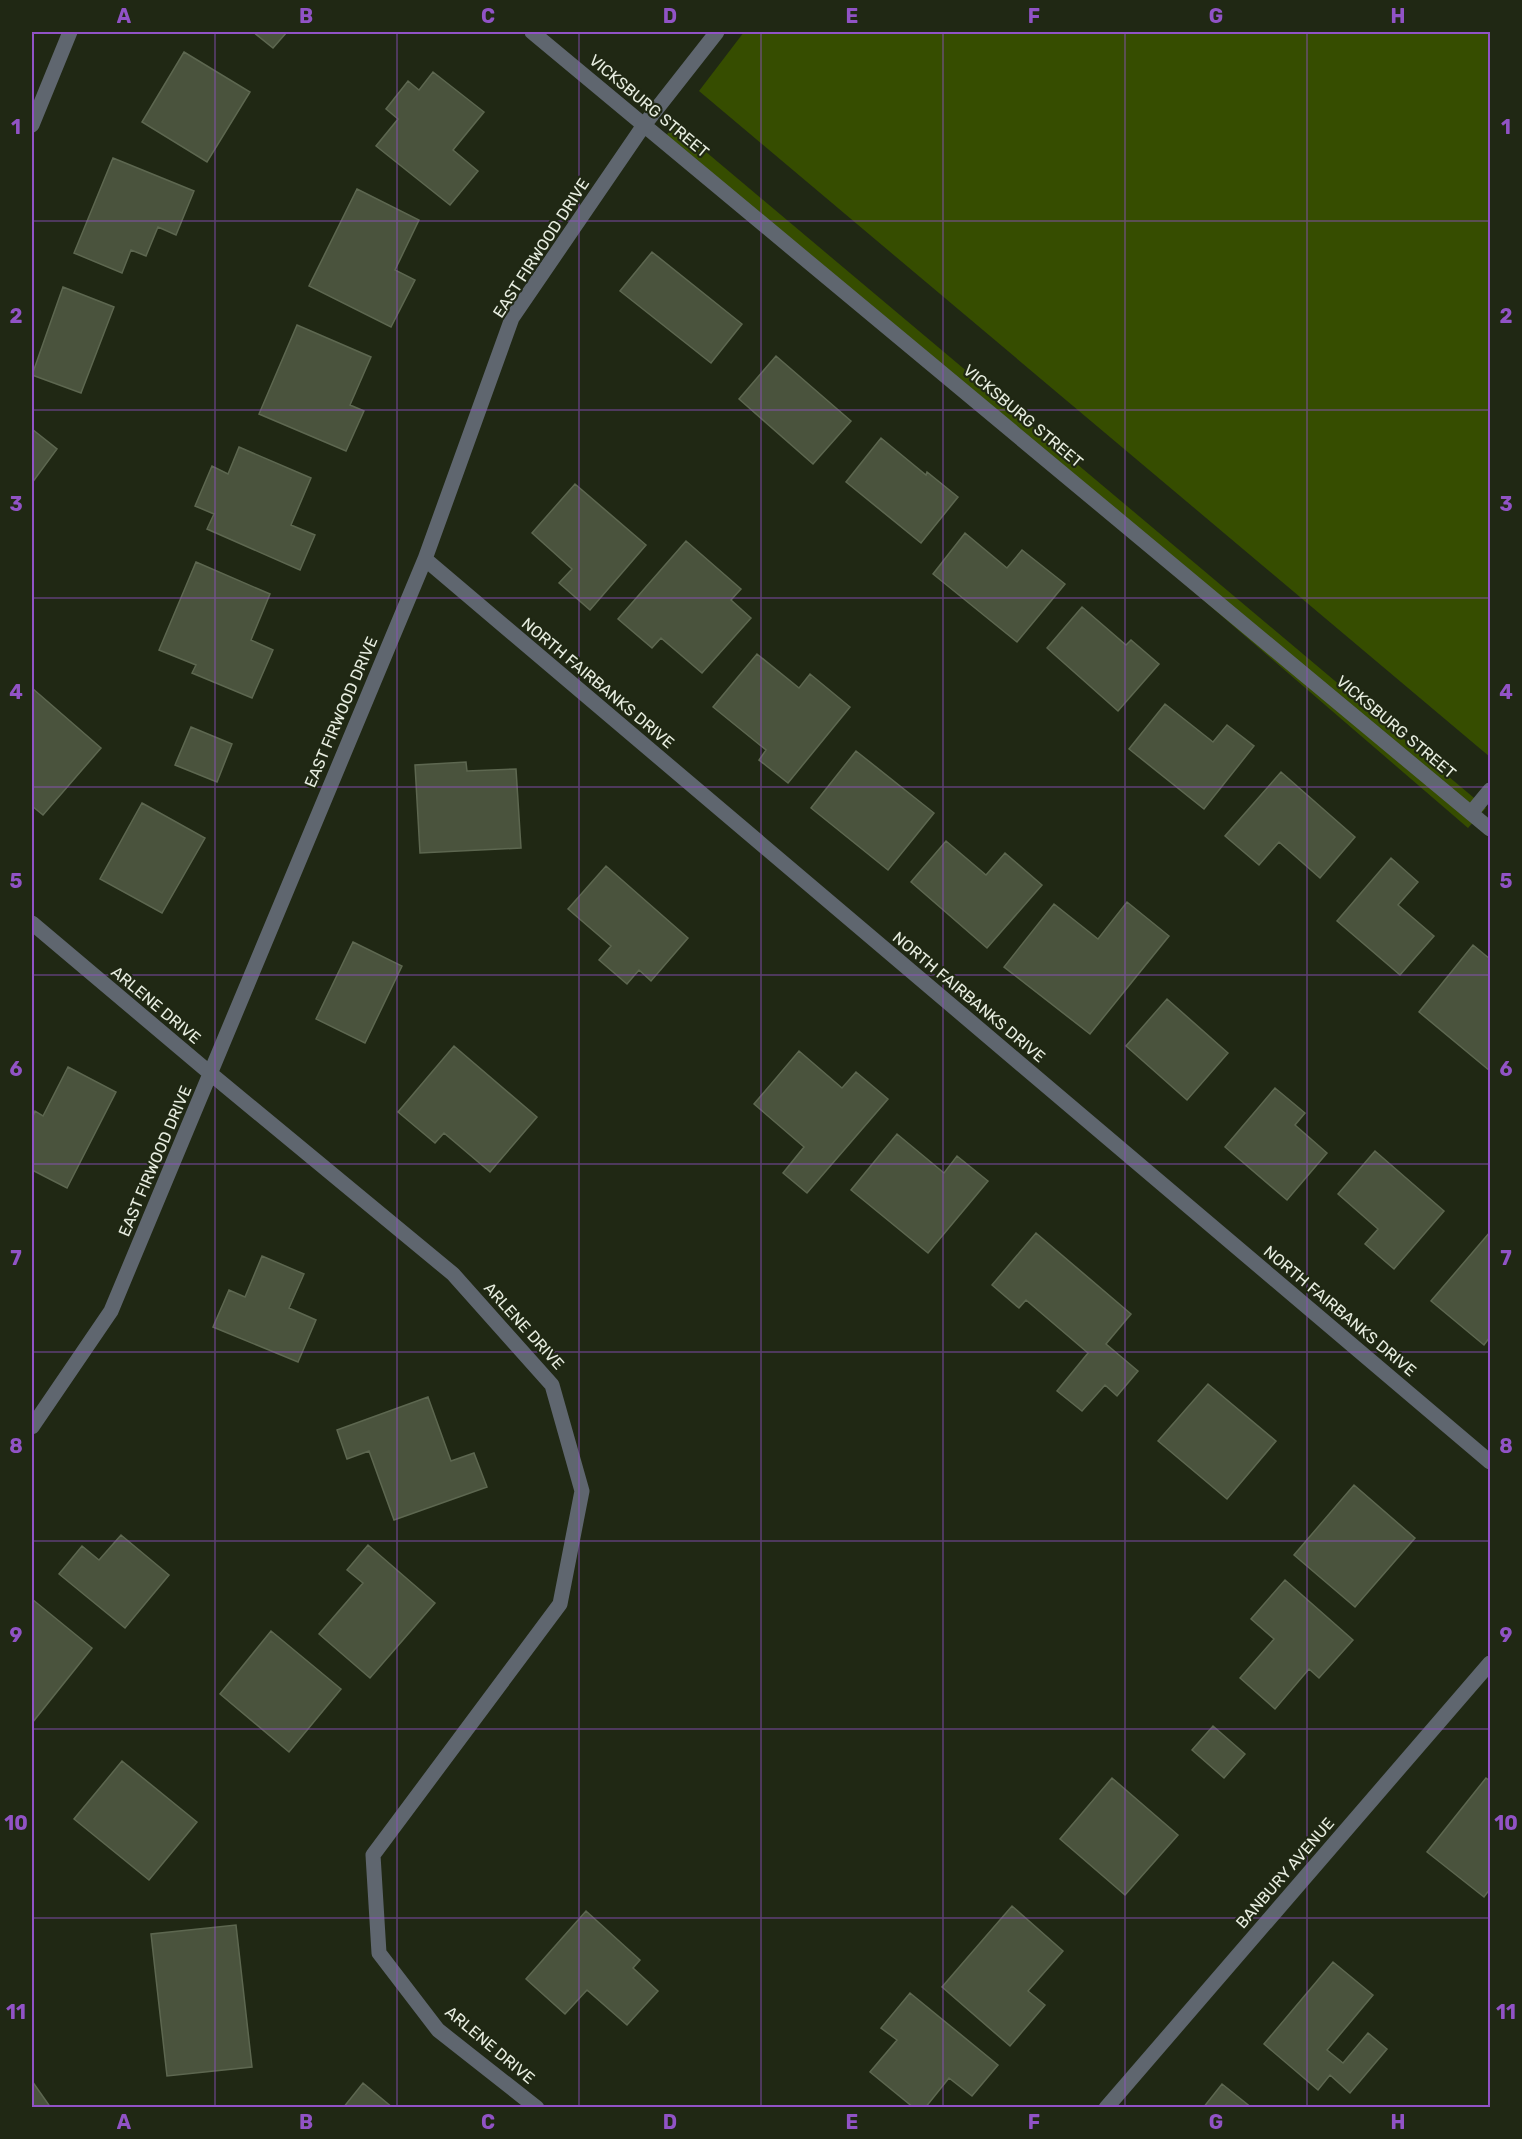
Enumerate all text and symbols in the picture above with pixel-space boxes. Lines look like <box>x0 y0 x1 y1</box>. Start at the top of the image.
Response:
text: A <box>117 4 132 28</box>
text: B <box>299 4 313 28</box>
text: C <box>481 4 495 28</box>
text: D <box>663 4 677 28</box>
text: E <box>846 4 858 28</box>
text: F <box>1028 4 1040 28</box>
text: G <box>1209 4 1223 28</box>
text: H <box>1391 4 1405 28</box>
street label: VICKSBURG STREET <box>585 50 713 162</box>
text: 1 <box>11 115 21 139</box>
text: 1 <box>1501 115 1511 139</box>
street label: EAST FIRWOOD DRIVE <box>489 175 593 321</box>
text: 2 <box>10 304 23 328</box>
text: 2 <box>1500 304 1513 328</box>
street label: VICKSBURG STREET <box>959 360 1087 472</box>
text: 3 <box>9 492 23 516</box>
text: 3 <box>1499 492 1513 516</box>
street label: NORTH FAIRBANKS DRIVE <box>518 614 678 752</box>
street label: EAST FIRWOOD DRIVE <box>301 634 381 790</box>
street label: VICKSBURG STREET <box>1332 671 1460 783</box>
text: 4 <box>9 680 23 704</box>
text: 4 <box>1499 680 1513 704</box>
text: 5 <box>10 869 23 893</box>
text: 5 <box>1500 869 1513 893</box>
street label: NORTH FAIRBANKS DRIVE <box>889 928 1049 1066</box>
street label: ARLENE DRIVE <box>107 962 205 1048</box>
text: 6 <box>9 1057 23 1081</box>
text: 6 <box>1499 1057 1513 1081</box>
street label: EAST FIRWOOD DRIVE <box>115 1083 195 1239</box>
street label: NORTH FAIRBANKS DRIVE <box>1260 1242 1420 1380</box>
text: 7 <box>10 1246 22 1270</box>
text: 7 <box>1500 1246 1512 1270</box>
street label: ARLENE DRIVE <box>480 1279 568 1373</box>
text: 8 <box>9 1434 23 1458</box>
text: 8 <box>1499 1434 1513 1458</box>
text: 9 <box>10 1623 23 1647</box>
text: 9 <box>1500 1623 1513 1647</box>
text: 10 <box>4 1811 28 1835</box>
text: 10 <box>1494 1811 1518 1835</box>
street label: BANBURY AVENUE <box>1232 1814 1338 1932</box>
text: 11 <box>6 2000 26 2024</box>
text: 11 <box>1496 2000 1516 2024</box>
street label: ARLENE DRIVE <box>441 2002 539 2088</box>
text: A <box>117 2110 132 2134</box>
text: B <box>299 2110 313 2134</box>
text: C <box>481 2110 495 2134</box>
text: D <box>663 2110 677 2134</box>
text: E <box>846 2110 858 2134</box>
text: F <box>1028 2110 1040 2134</box>
text: G <box>1209 2110 1223 2134</box>
text: H <box>1391 2110 1405 2134</box>

